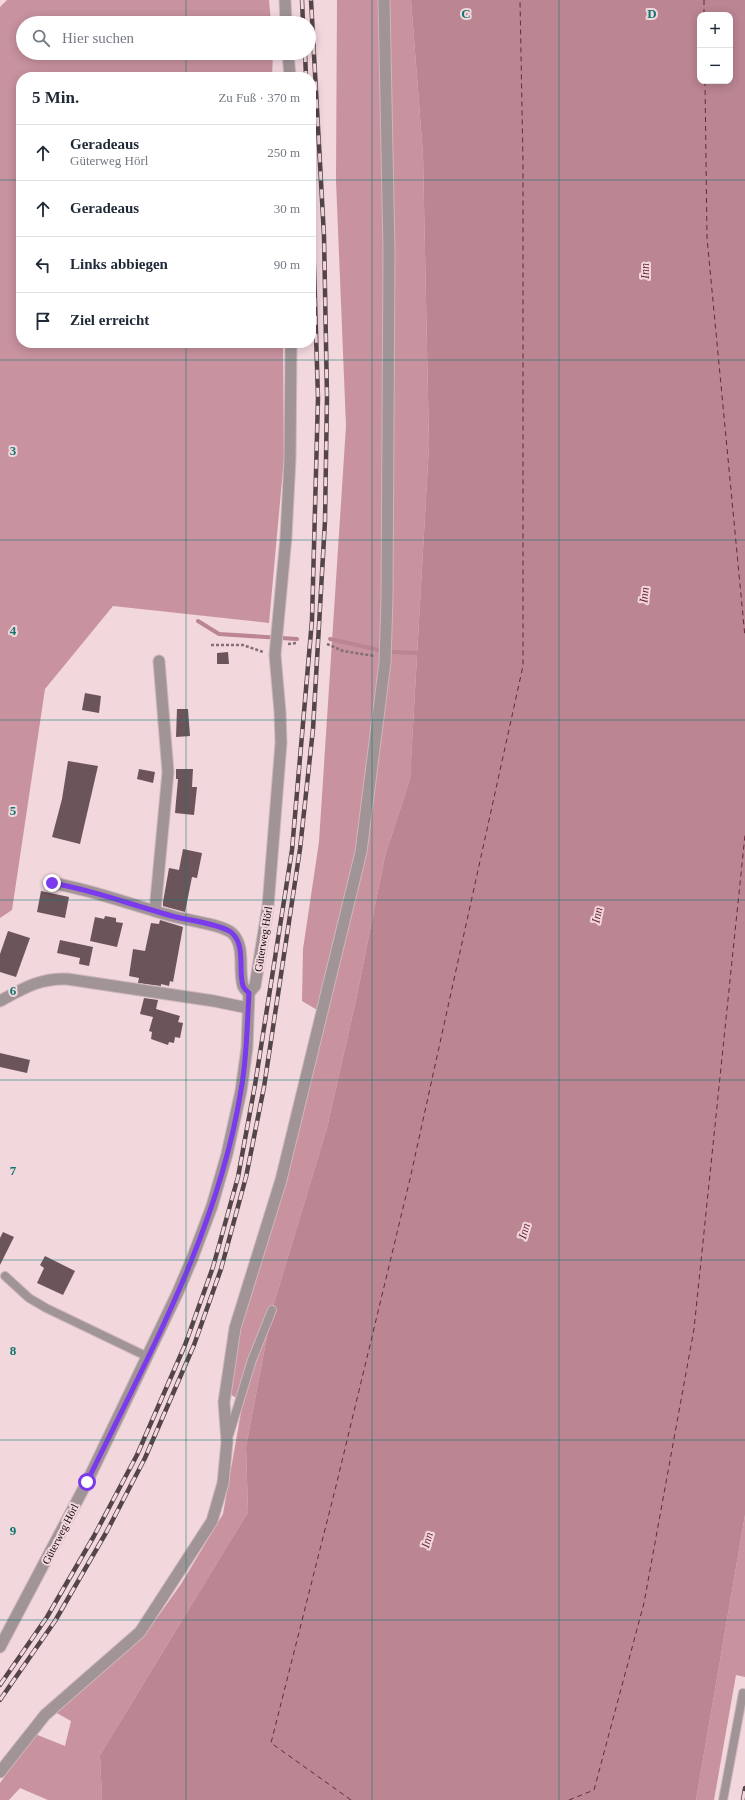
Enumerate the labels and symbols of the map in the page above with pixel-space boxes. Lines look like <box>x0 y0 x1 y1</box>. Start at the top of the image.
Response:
text: C <box>461 6 471 21</box>
text: D <box>647 6 657 21</box>
water label: Inn <box>638 263 652 280</box>
text: 3 <box>10 443 17 458</box>
water label: Inn <box>636 586 652 605</box>
text: 4 <box>10 623 17 638</box>
text: 5 <box>10 803 17 818</box>
route end <box>43 874 61 892</box>
street label: Güterweg Hörl <box>252 905 274 973</box>
water label: Inn <box>588 906 606 925</box>
text: 6 <box>10 983 17 998</box>
text: 7 <box>10 1163 17 1178</box>
water label: Inn <box>515 1221 533 1242</box>
text: 8 <box>10 1343 17 1358</box>
route start <box>78 1473 96 1491</box>
street label: Güterweg Hörl <box>40 1502 80 1566</box>
text: 9 <box>10 1523 17 1538</box>
water label: Inn <box>418 1530 436 1551</box>

